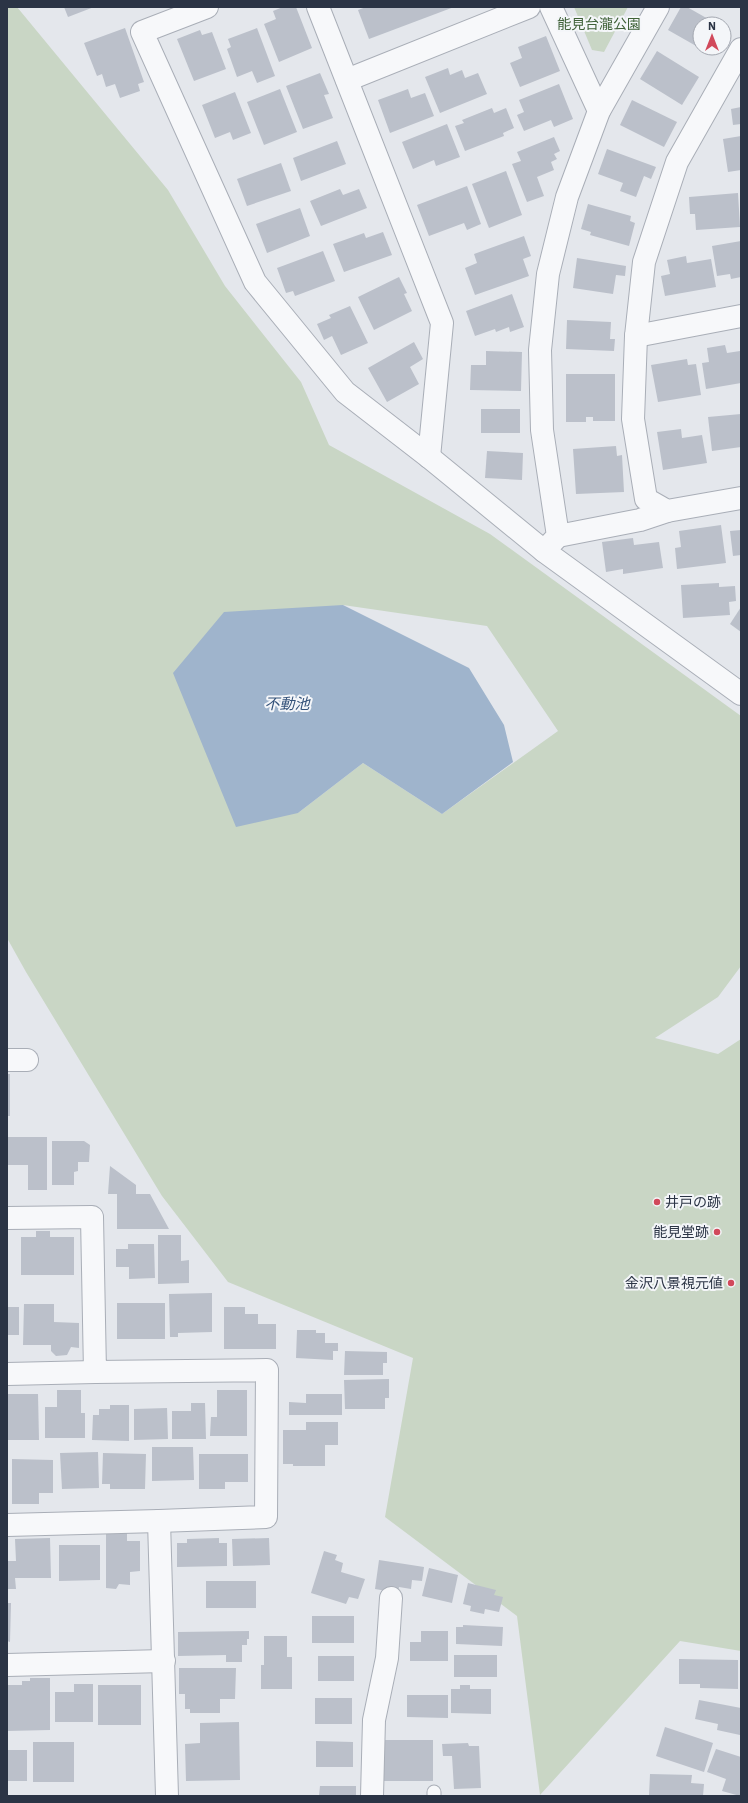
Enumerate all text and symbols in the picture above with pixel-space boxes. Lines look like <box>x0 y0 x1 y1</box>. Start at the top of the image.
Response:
park label: 能見台瀧公園 <box>557 15 641 33</box>
north arrow <box>692 16 732 56</box>
text: N <box>708 19 716 33</box>
water label: 不動池 <box>264 694 311 713</box>
place label: 井戸の跡 <box>665 1193 721 1211</box>
marker: 井戸の跡 <box>652 1197 662 1207</box>
place label: 能見堂跡 <box>653 1223 709 1241</box>
marker: 能見堂跡 <box>712 1227 722 1237</box>
place label: 金沢八景視元値 <box>625 1274 723 1292</box>
marker: 金沢八景視元値 <box>726 1278 736 1288</box>

